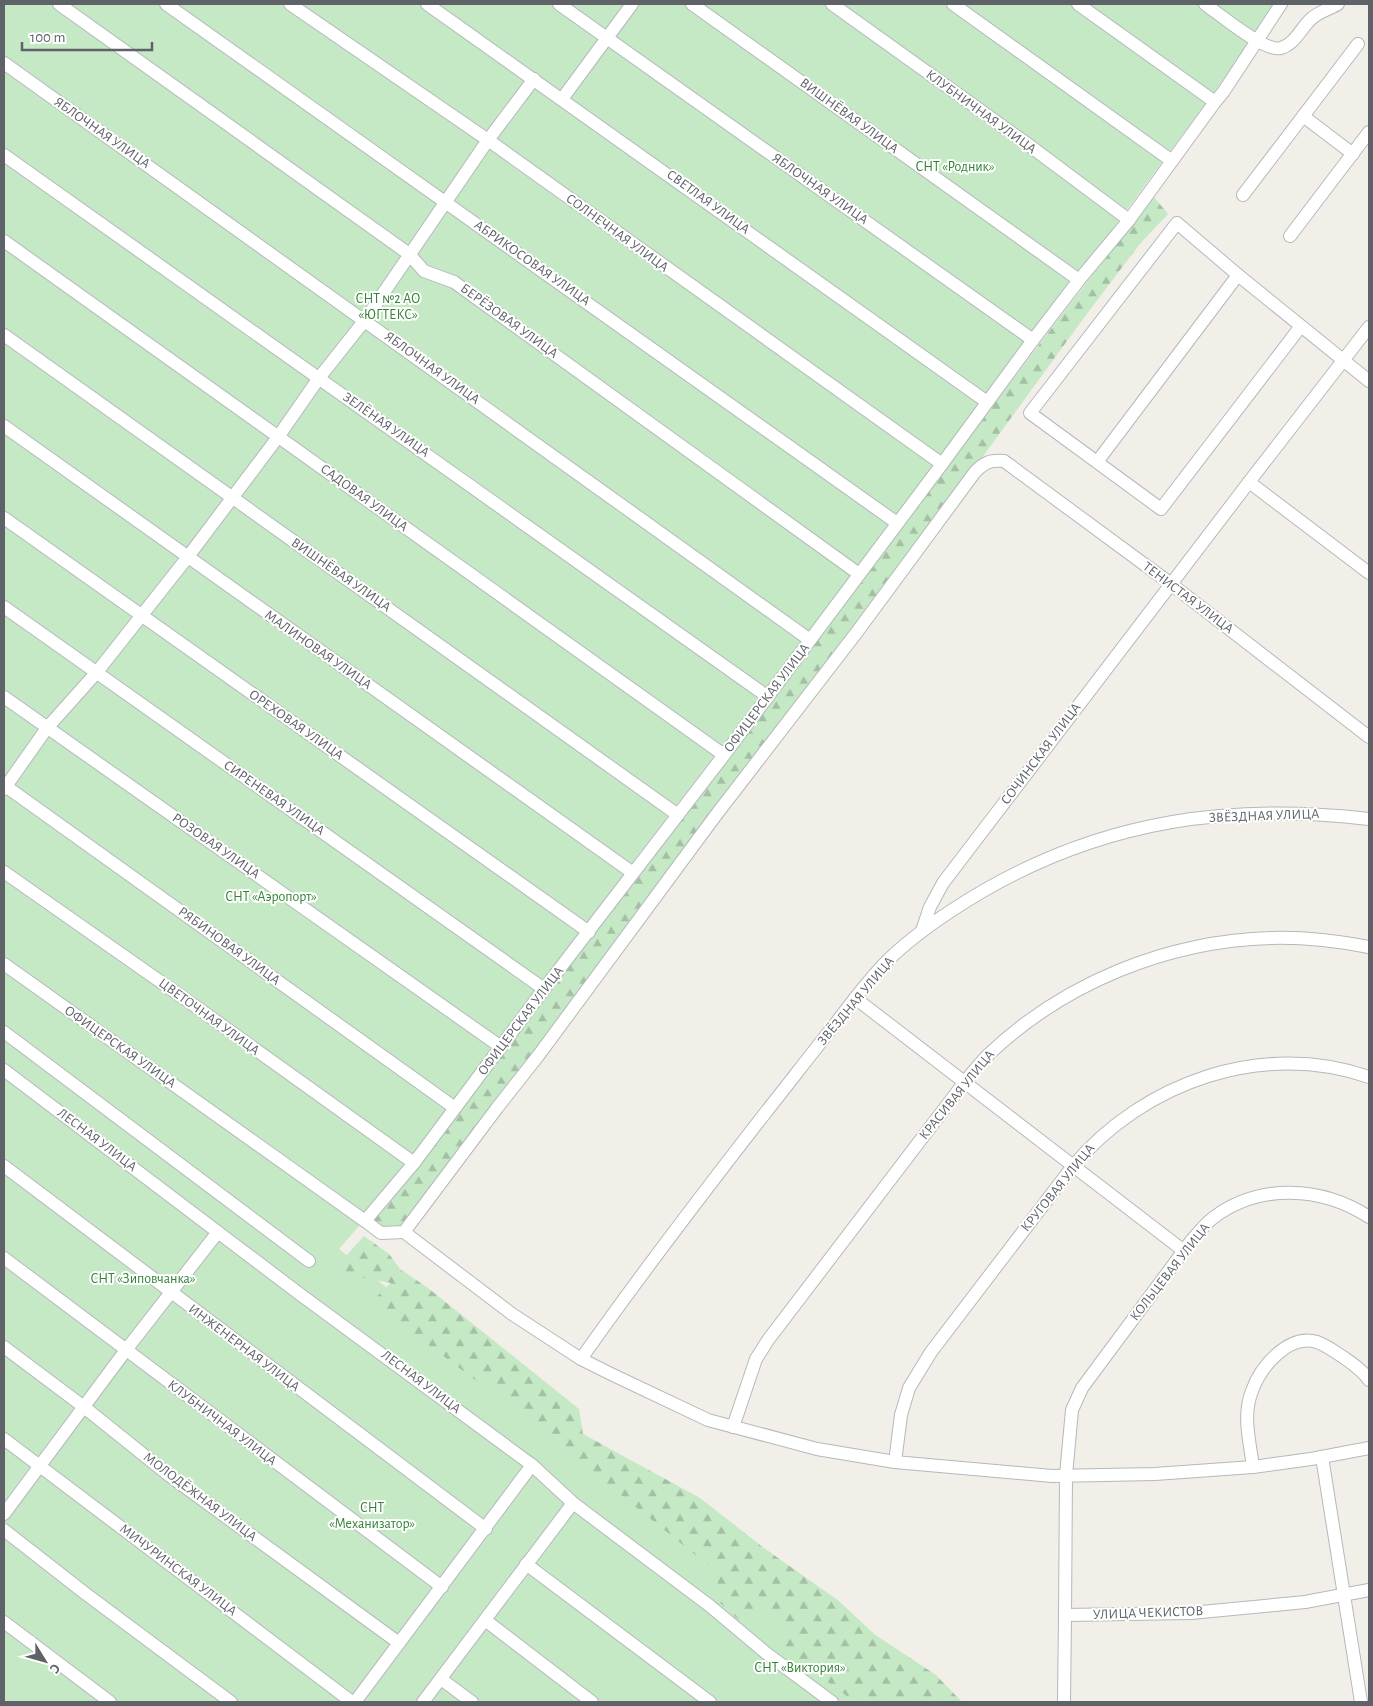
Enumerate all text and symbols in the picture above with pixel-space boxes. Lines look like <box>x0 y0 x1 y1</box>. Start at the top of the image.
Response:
scale bar <box>22 20 152 52</box>
text: 100 m <box>30 30 65 45</box>
street label: КЛУБНИЧНАЯ УЛИЦА <box>923 67 1039 157</box>
street label: ВИШНЁВАЯ УЛИЦА <box>797 74 902 156</box>
street label: ЯБЛОЧНАЯ УЛИЦА <box>51 95 153 171</box>
street label: ЯБЛОЧНАЯ УЛИЦА <box>769 151 871 227</box>
park label: СНТ «Родник» <box>915 160 995 174</box>
street label: СВЕТЛАЯ УЛИЦА <box>664 167 752 237</box>
street label: СОЛНЕЧНАЯ УЛИЦА <box>563 191 671 275</box>
street label: АБРИКОСОВАЯ УЛИЦА <box>471 218 593 308</box>
street label: БЕРЁЗОВАЯ УЛИЦА <box>458 279 561 361</box>
park label: СНТ №2 АО «ЮГТЕКС» <box>356 292 420 322</box>
street label: ЯБЛОЧНАЯ УЛИЦА <box>382 329 482 407</box>
street label: ЗЕЛЁНАЯ УЛИЦА <box>340 388 433 460</box>
street label: САДОВАЯ УЛИЦА <box>318 462 410 534</box>
street label: ВИШНЁВАЯ УЛИЦА <box>289 534 395 615</box>
street label: ТЕНИСТАЯ УЛИЦА <box>1140 560 1236 636</box>
street label: МАЛИНОВАЯ УЛИЦА <box>262 608 374 692</box>
street label: ОФИЦЕРСКАЯ УЛИЦА <box>722 641 812 755</box>
street label: ОРЕХОВАЯ УЛИЦА <box>246 687 346 763</box>
street label: СОЧИНСКАЯ УЛИЦА <box>998 701 1084 807</box>
street label: СИРЕНЕВАЯ УЛИЦА <box>221 758 327 838</box>
street label: ЗВЁЗДНАЯ УЛИЦА <box>1208 805 1319 825</box>
street label: РОЗОВАЯ УЛИЦА <box>170 811 262 881</box>
park label: СНТ «Аэропорт» <box>225 890 317 904</box>
street label: РЯБИНОВАЯ УЛИЦА <box>175 904 283 988</box>
street label: ЗВЁЗДНАЯ УЛИЦА <box>814 953 897 1048</box>
street label: ОФИЦЕРСКАЯ УЛИЦА <box>476 964 566 1078</box>
street label: ЦВЕТОЧНАЯ УЛИЦА <box>156 976 262 1058</box>
street label: ОФИЦЕРСКАЯ УЛИЦА <box>62 1003 178 1091</box>
street label: КРАСИВАЯ УЛИЦА <box>917 1048 997 1142</box>
street label: ЛЕСНАЯ УЛИЦА <box>55 1106 139 1174</box>
street label: КРУГОВАЯ УЛИЦА <box>1018 1142 1098 1234</box>
street label: КОЛЬЦЕВАЯ УЛИЦА <box>1128 1220 1212 1324</box>
park label: СНТ «Зиповчанка» <box>90 1272 196 1286</box>
street label: ИНЖЕНЕРНАЯ УЛИЦА <box>186 1302 302 1394</box>
street label: ЛЕСНАЯ УЛИЦА <box>379 1348 463 1416</box>
street label: КЛУБНИЧНАЯ УЛИЦА <box>165 1378 279 1468</box>
street label: МОЛОДЁЖНАЯ УЛИЦА <box>141 1448 260 1544</box>
park label: СНТ «Механизатор» <box>329 1501 415 1531</box>
street label: МИЧУРИНСКАЯ УЛИЦА <box>117 1522 239 1618</box>
street label: УЛИЦА ЧЕКИСТОВ <box>1092 1604 1204 1622</box>
north arrow <box>20 1636 70 1686</box>
text: С <box>47 1661 63 1676</box>
park label: СНТ «Виктория» <box>754 1661 846 1675</box>

